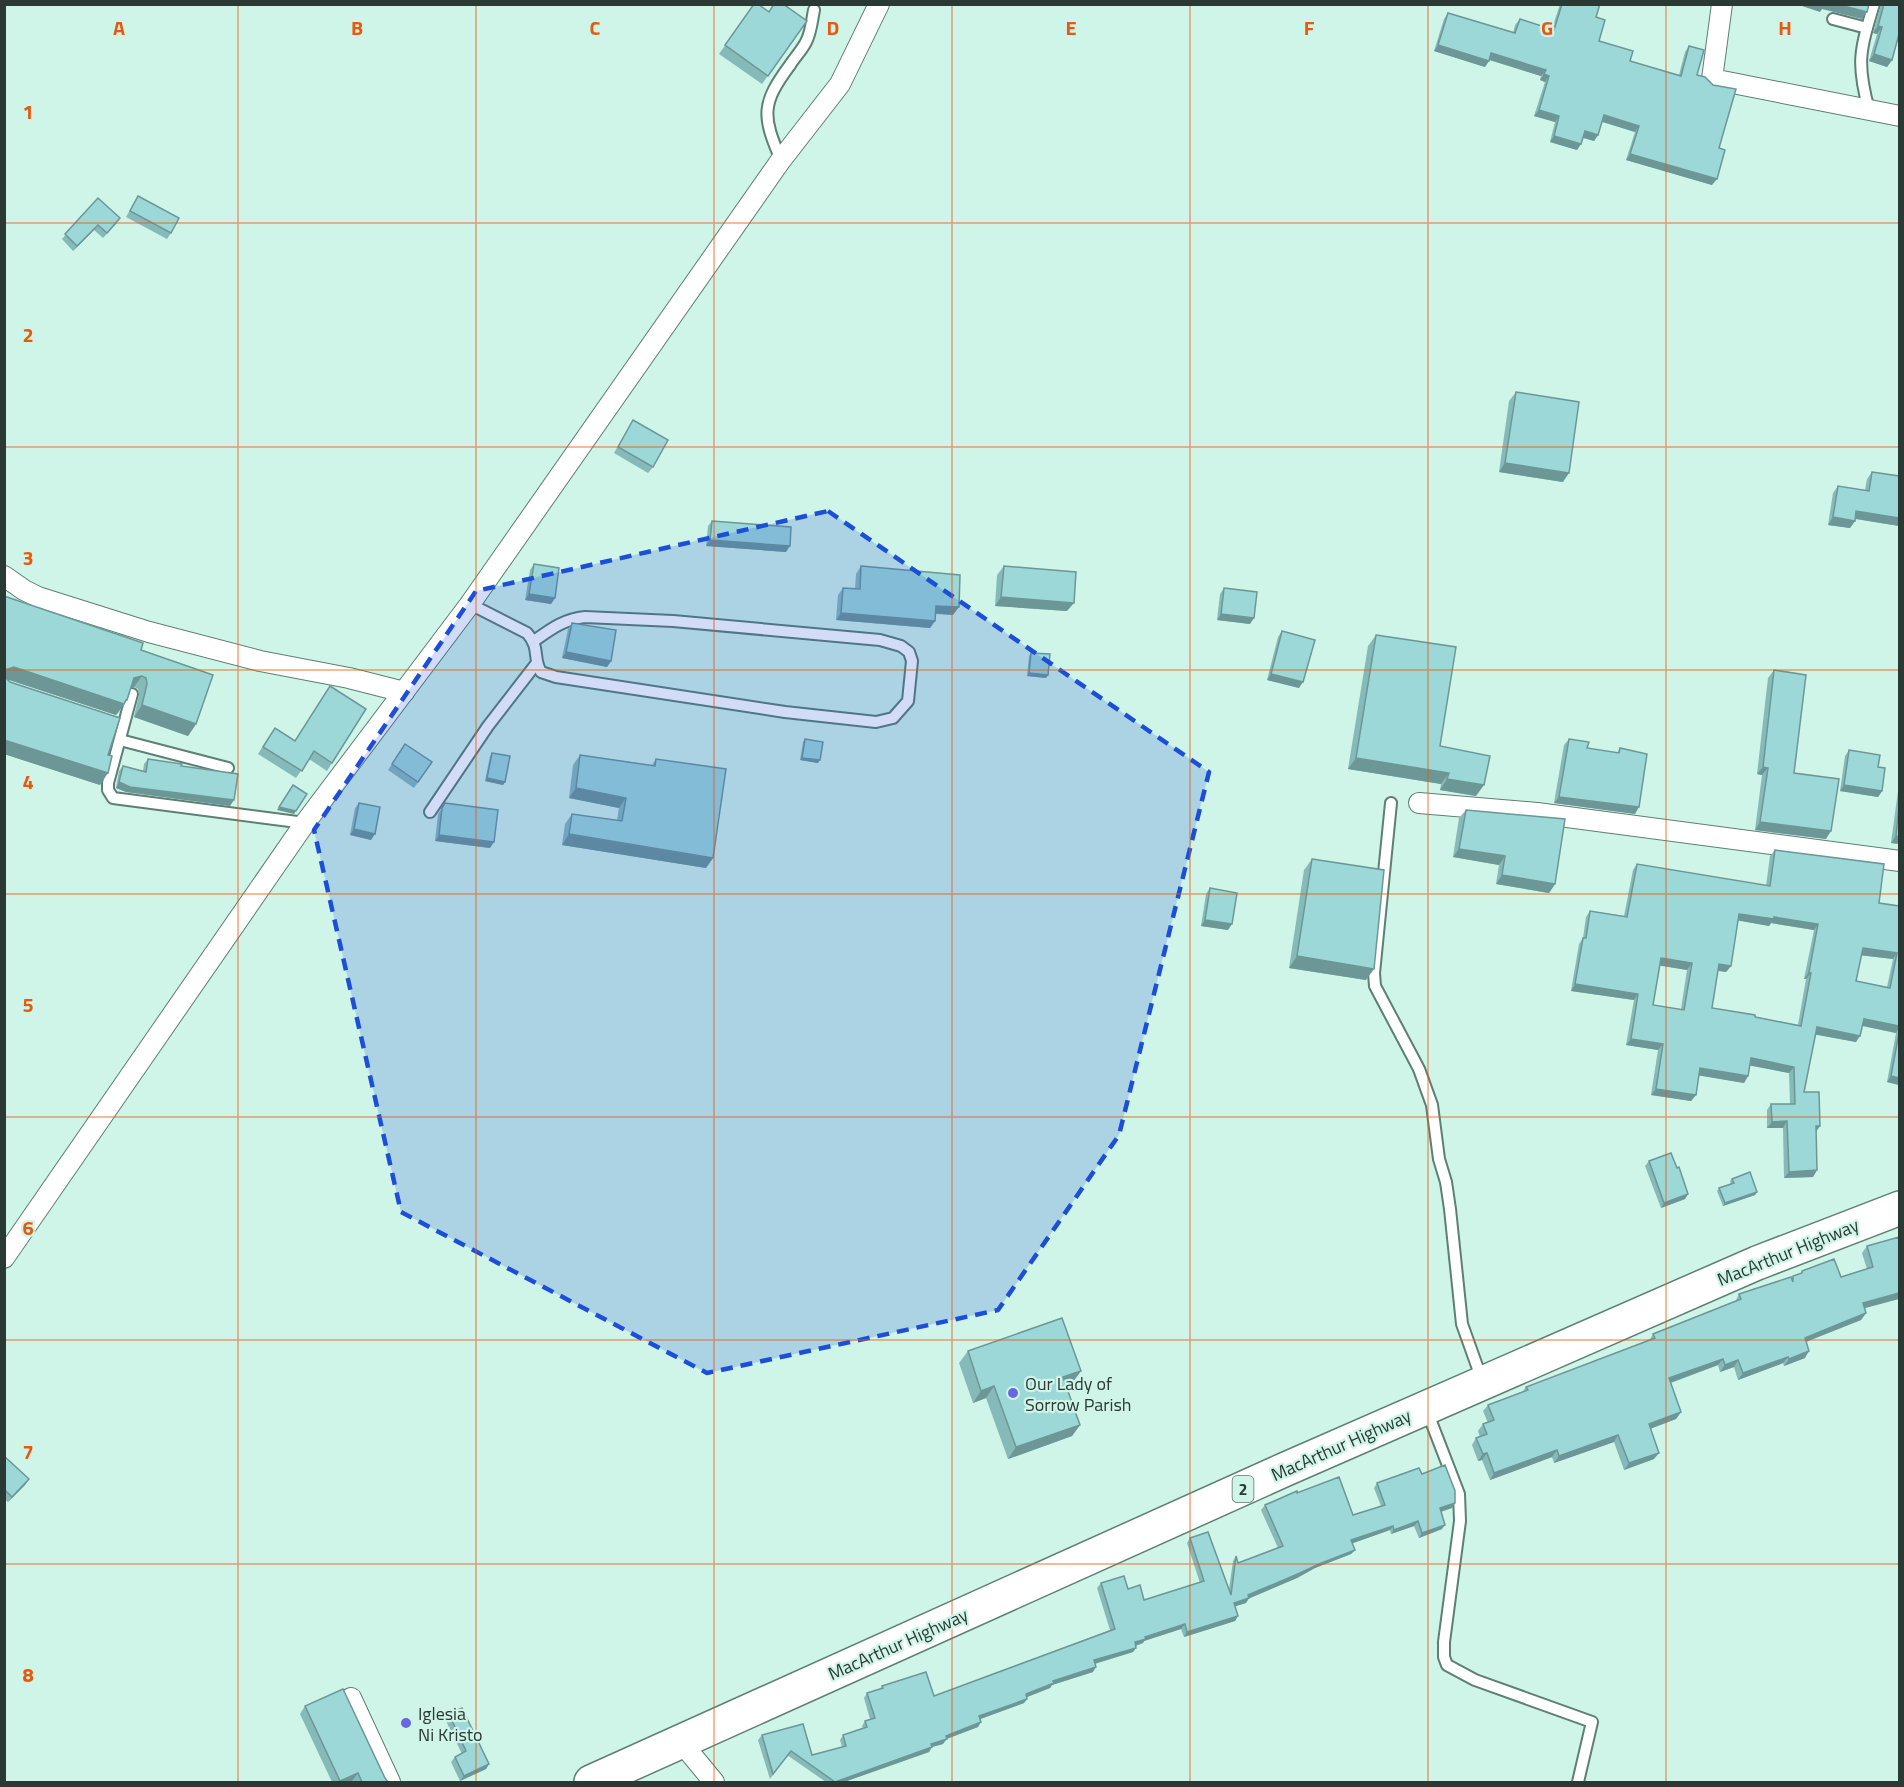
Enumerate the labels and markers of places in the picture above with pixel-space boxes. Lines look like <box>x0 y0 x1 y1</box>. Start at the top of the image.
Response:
place label: Our Lady of Sorrow Parish <box>1025 1370 1131 1418</box>
marker: Our Lady of Sorrow Parish <box>1006 1386 1020 1400</box>
place label: Iglesia Ni Kristo <box>418 1700 483 1748</box>
marker: Iglesia Ni Kristo <box>399 1716 413 1730</box>

